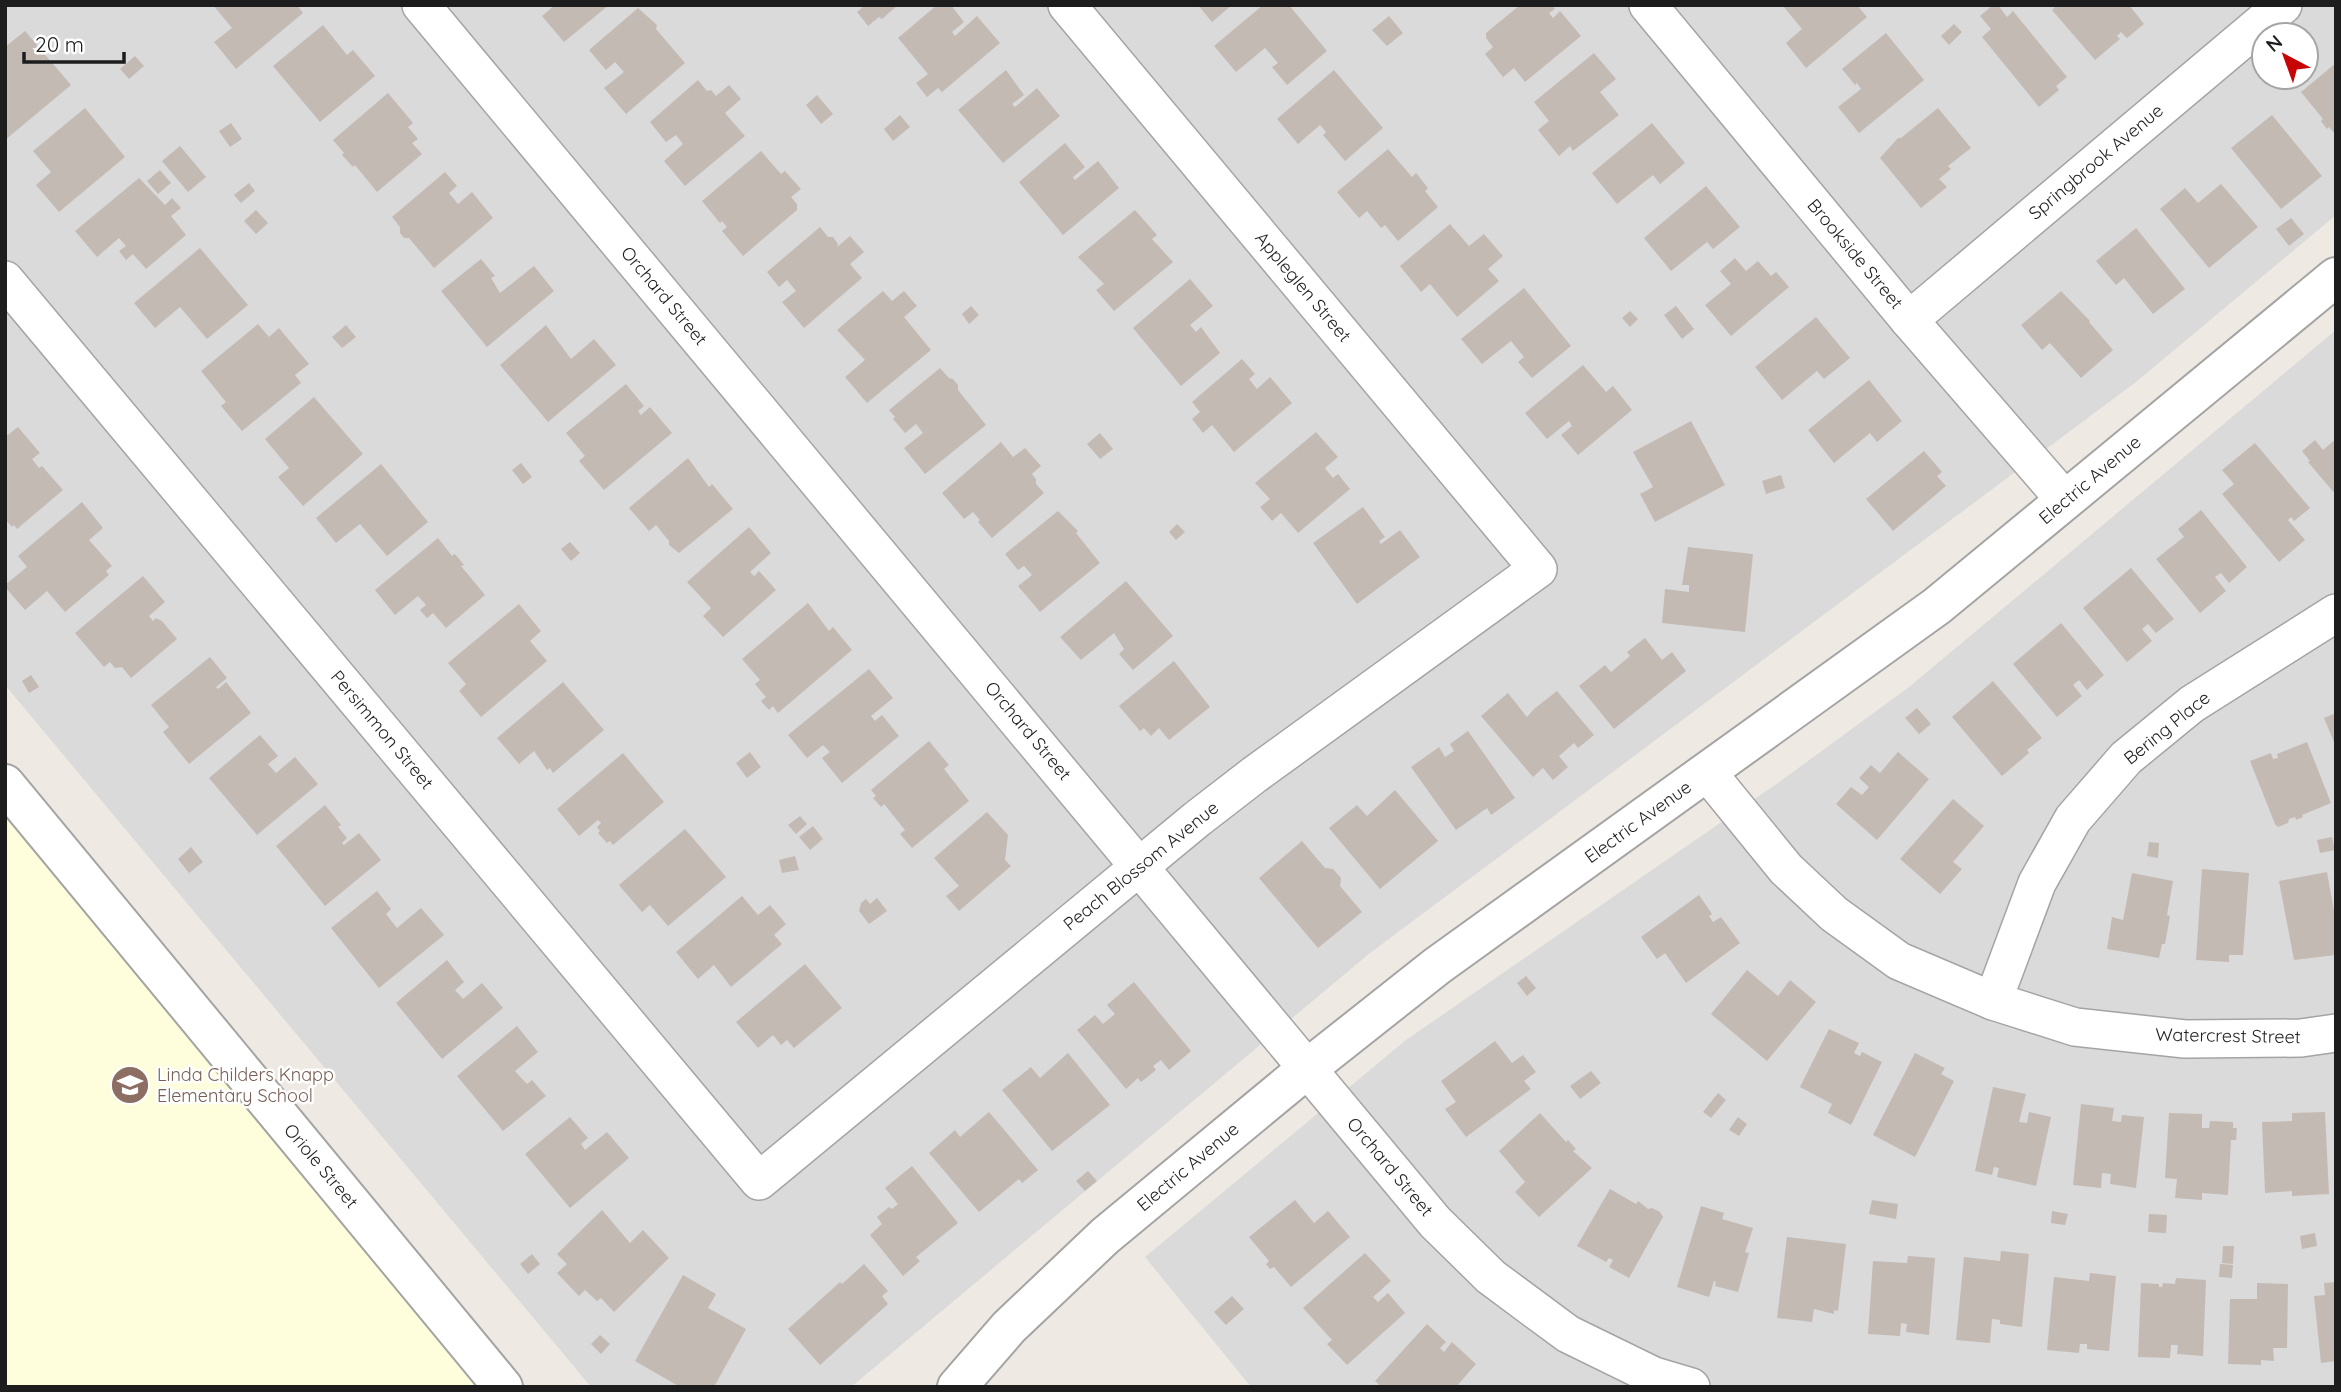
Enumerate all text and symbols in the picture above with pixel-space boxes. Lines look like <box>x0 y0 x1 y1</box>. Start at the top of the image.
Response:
scale bar <box>24 21 124 65</box>
north arrow <box>2250 21 2320 91</box>
text: N <box>2261 30 2287 57</box>
text: 20 m <box>35 31 84 57</box>
street label: Springbrook Avenue <box>2024 99 2168 225</box>
street label: Brookside Street <box>1803 194 1908 314</box>
street label: Appleglen Street <box>1250 227 1356 347</box>
street label: Orchard Street <box>616 241 713 350</box>
street label: Electric Avenue <box>2034 430 2145 529</box>
street label: Persimmon Street <box>326 666 439 794</box>
street label: Orchard Street <box>980 676 1077 785</box>
street label: Bering Place <box>2119 686 2215 769</box>
street label: Electric Avenue <box>1580 775 1696 868</box>
street label: Peach Blossom Avenue <box>1058 796 1223 935</box>
street label: Watercrest Street <box>2155 1023 2301 1048</box>
place label: Linda Childers Knapp Elementary School <box>157 1063 334 1107</box>
school or university icon: Linda Childers Knapp Elementary School <box>109 1064 151 1106</box>
street label: Orchard Street <box>1342 1112 1439 1221</box>
street label: Electric Avenue <box>1132 1117 1243 1216</box>
street label: Oriole Street <box>279 1119 364 1213</box>

